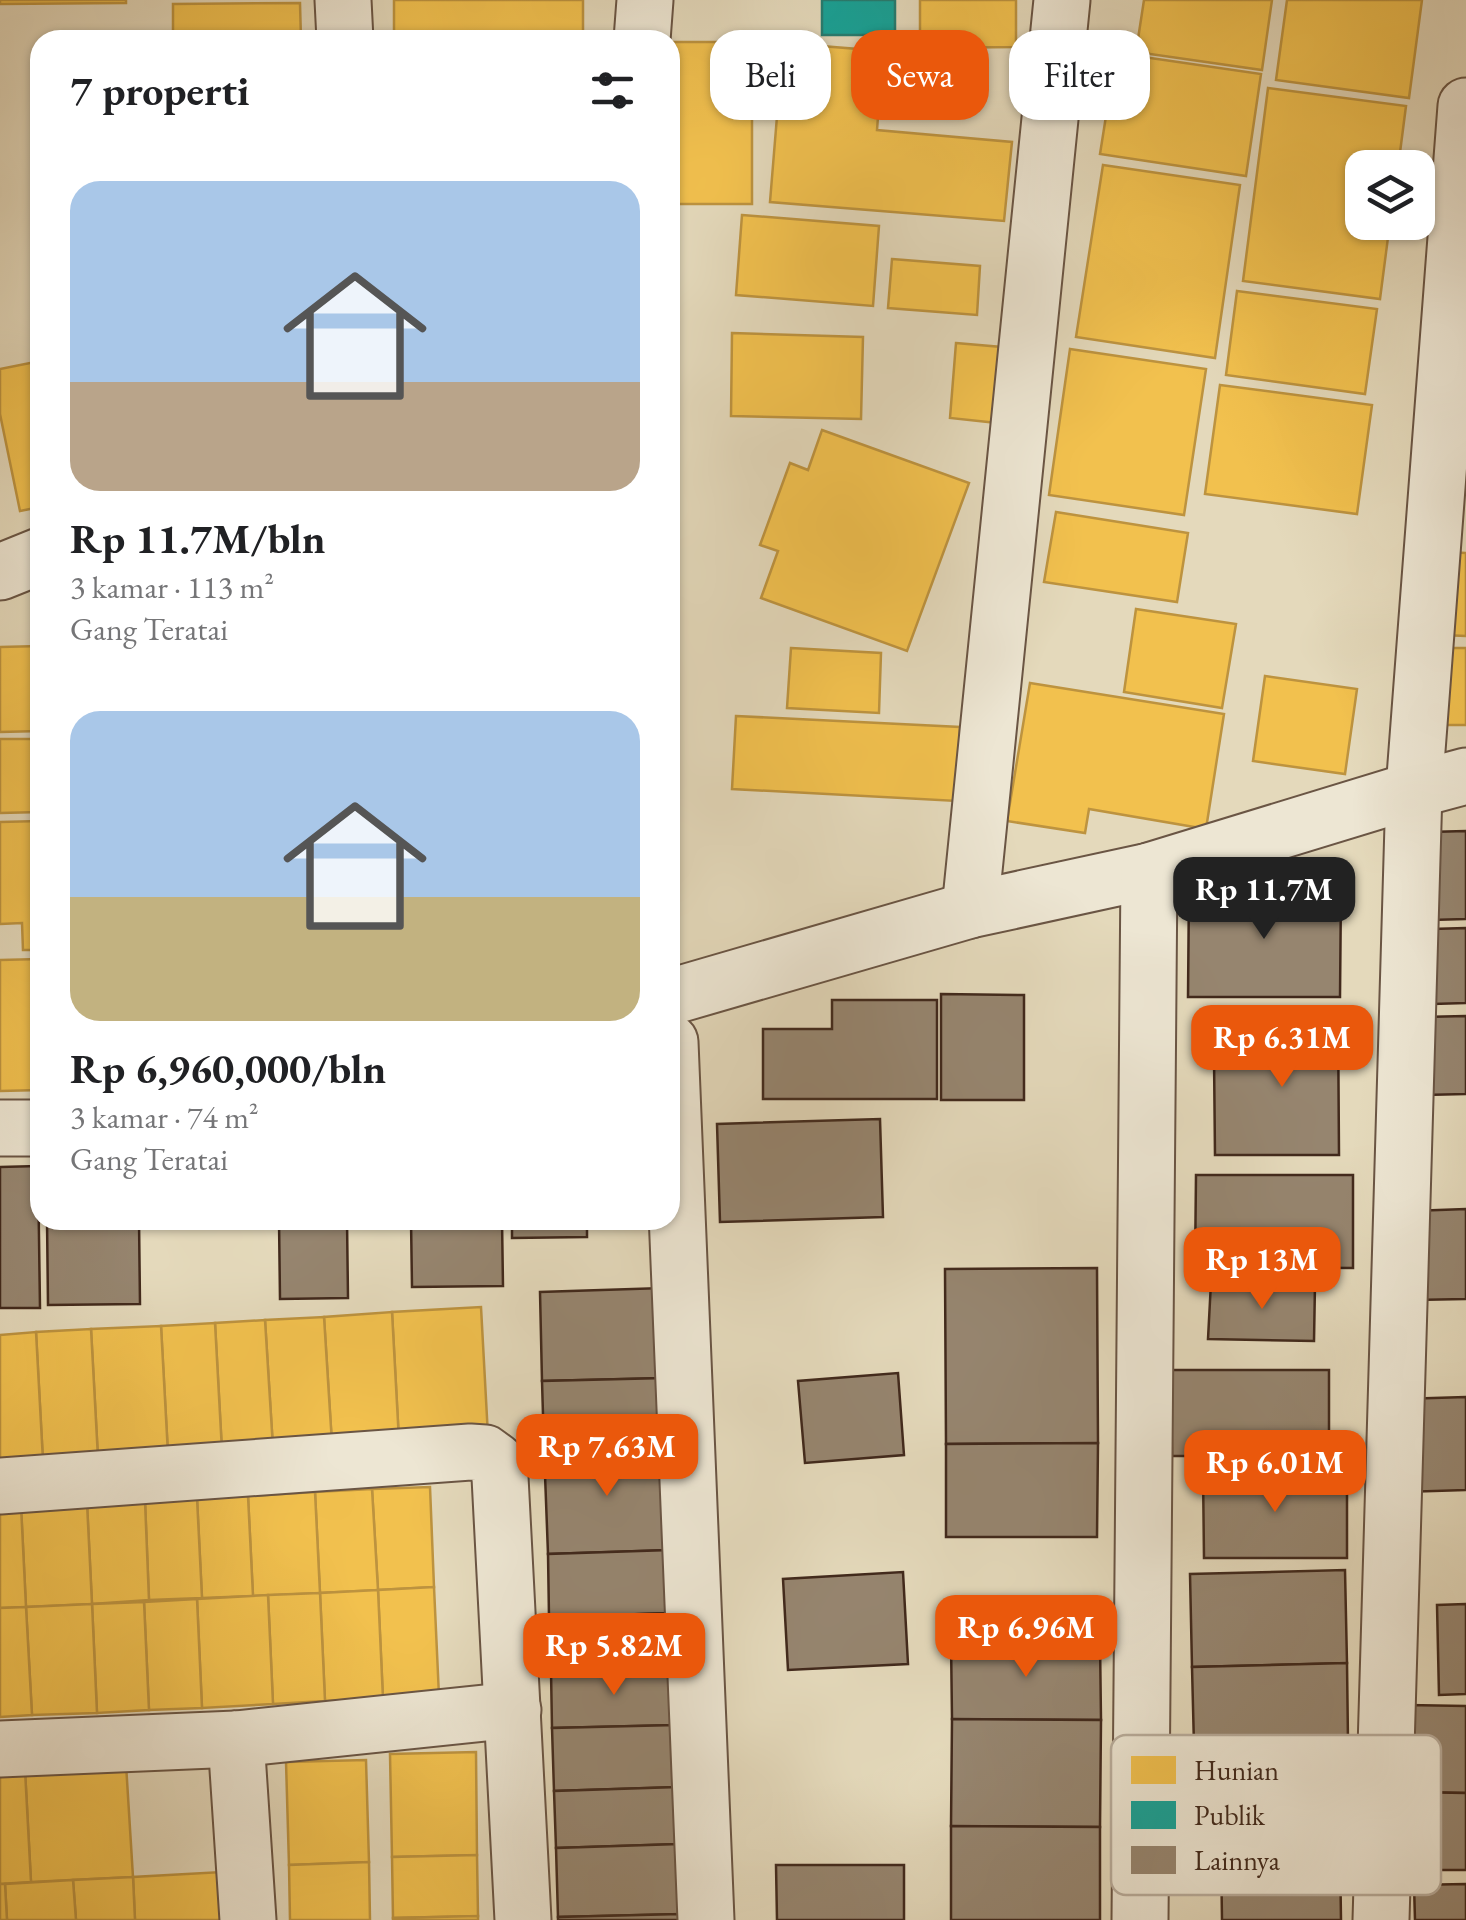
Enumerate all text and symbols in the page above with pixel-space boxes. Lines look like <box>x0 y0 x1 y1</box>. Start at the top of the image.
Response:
chip: Beli <box>710 30 831 120</box>
chip: Sewa <box>851 30 989 120</box>
chip: Filter <box>1009 30 1150 120</box>
text: 7 properti <box>70 63 250 118</box>
icon: filters <box>585 63 640 118</box>
map controls <box>1345 150 1435 240</box>
button: layers <box>1345 150 1435 240</box>
icon: home <box>265 246 445 426</box>
text: Rp 11.7M/bln <box>70 511 326 566</box>
text: 3 kamar · 113 m² <box>70 566 274 608</box>
text: Gang Teratai <box>70 608 228 650</box>
icon: home <box>265 776 445 956</box>
pin: Rp 11.7M <box>1161 857 1367 942</box>
text: Rp 11.7M <box>1195 868 1333 910</box>
pin: Rp 6.31M <box>1179 1005 1385 1090</box>
text: Rp 6.31M <box>1213 1016 1351 1058</box>
text: Rp 6,960,000/bln <box>70 1041 386 1096</box>
text: 3 kamar · 74 m² <box>70 1096 259 1138</box>
text: Gang Teratai <box>70 1138 228 1180</box>
pin: Rp 13M <box>1181 1227 1343 1312</box>
text: Rp 13M <box>1206 1238 1318 1280</box>
pin: Rp 7.63M <box>504 1414 710 1499</box>
text: Rp 7.63M <box>538 1425 676 1467</box>
pin: Rp 6.01M <box>1172 1430 1378 1515</box>
text: Rp 6.01M <box>1206 1441 1344 1483</box>
pin: Rp 6.96M <box>923 1595 1129 1680</box>
text: Rp 6.96M <box>957 1606 1095 1648</box>
pin: Rp 5.82M <box>511 1613 717 1698</box>
text: Rp 5.82M <box>545 1624 683 1666</box>
legend <box>1111 1735 1441 1895</box>
text: Hunian <box>1194 1752 1279 1788</box>
text: Publik <box>1194 1797 1266 1833</box>
text: Lainnya <box>1194 1842 1281 1878</box>

